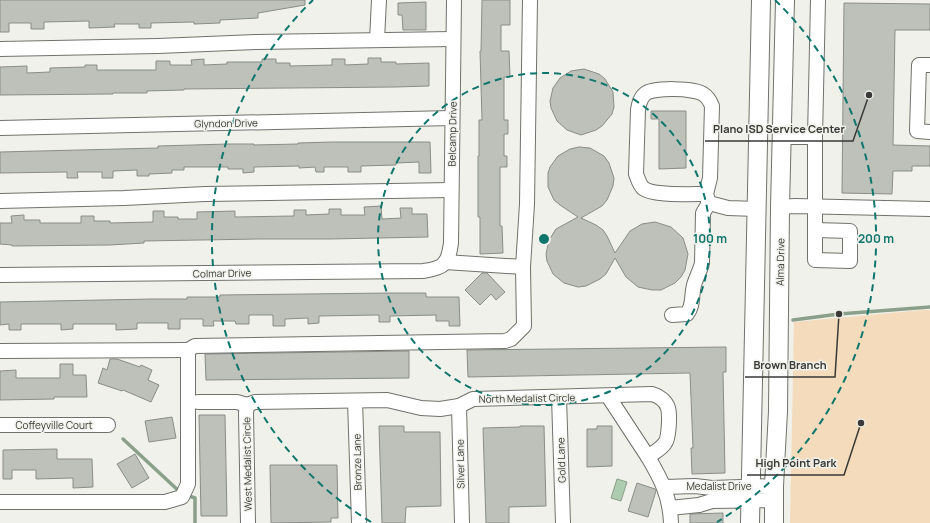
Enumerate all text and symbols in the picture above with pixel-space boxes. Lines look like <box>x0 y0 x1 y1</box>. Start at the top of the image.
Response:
street label: Belcamp Drive <box>444 101 460 167</box>
street label: Glyndon Drive <box>194 115 258 131</box>
callout: Plano ISD Service Center <box>705 118 853 141</box>
text: Plano ISD Service Center <box>713 121 846 136</box>
text: 100 m <box>693 230 727 247</box>
text: 200 m <box>858 230 894 247</box>
centre of rings <box>537 232 551 246</box>
street label: Alma Drive <box>773 238 787 286</box>
street label: Colmar Drive <box>193 265 251 281</box>
callout: Brown Branch <box>745 354 835 377</box>
text: Brown Branch <box>753 357 827 372</box>
street label: North Medalist Circle <box>479 390 576 406</box>
street label: West Medalist Circle <box>239 417 255 511</box>
street label: Coffeyville Court <box>15 418 93 432</box>
street label: Bronze Lane <box>350 433 364 490</box>
street label: Gold Lane <box>553 437 569 483</box>
street label: Silver Lane <box>453 439 467 489</box>
callout: High Point Park <box>747 452 844 475</box>
text: High Point Park <box>755 455 838 470</box>
street label: Medalist Drive <box>686 479 752 493</box>

